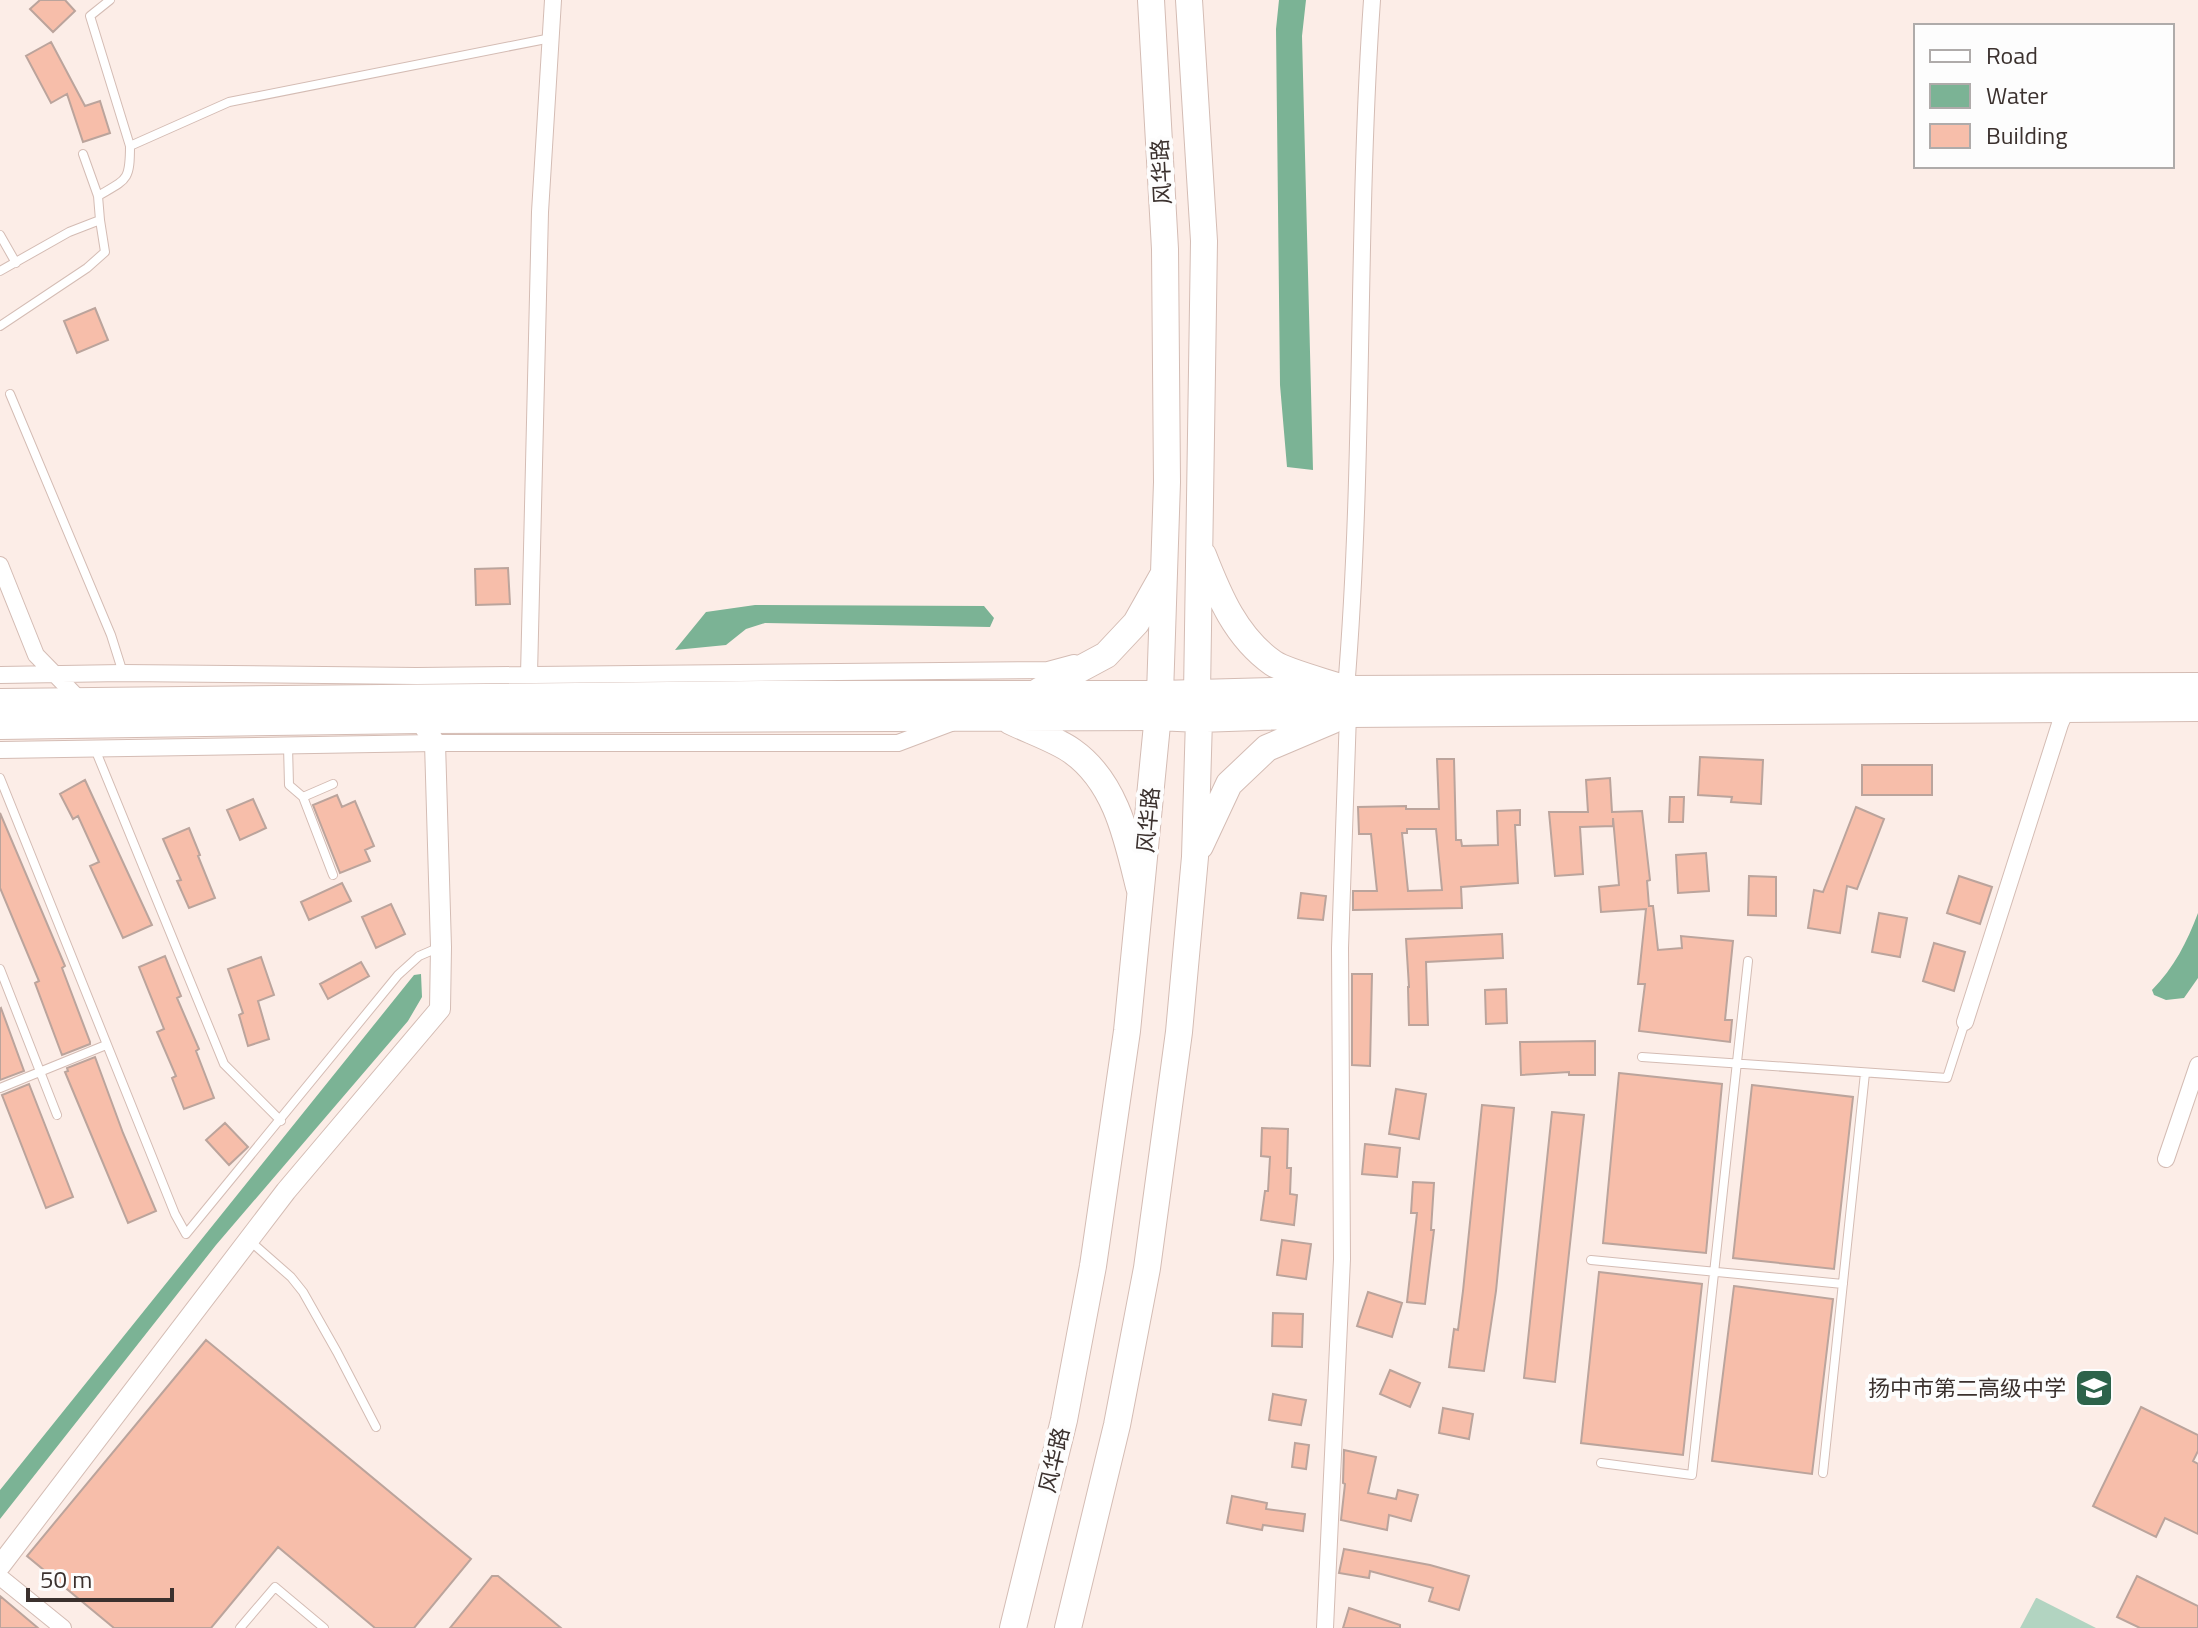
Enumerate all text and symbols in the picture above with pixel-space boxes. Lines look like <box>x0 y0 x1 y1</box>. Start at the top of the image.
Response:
legend <box>1914 24 2174 168</box>
text: Road <box>1986 37 2038 73</box>
text: Water <box>1986 77 2048 113</box>
text: Building <box>1986 117 2068 153</box>
street label: 风华路 <box>1142 138 1180 206</box>
street label: 风华路 <box>1128 786 1168 854</box>
school or university icon: 扬中市第二高级中学 <box>2073 1367 2115 1409</box>
place label: 扬中市第二高级中学 <box>1868 1371 2066 1405</box>
street label: 风华路 <box>1030 1424 1078 1496</box>
scale bar <box>28 1552 172 1602</box>
text: 50 m <box>40 1561 92 1597</box>

